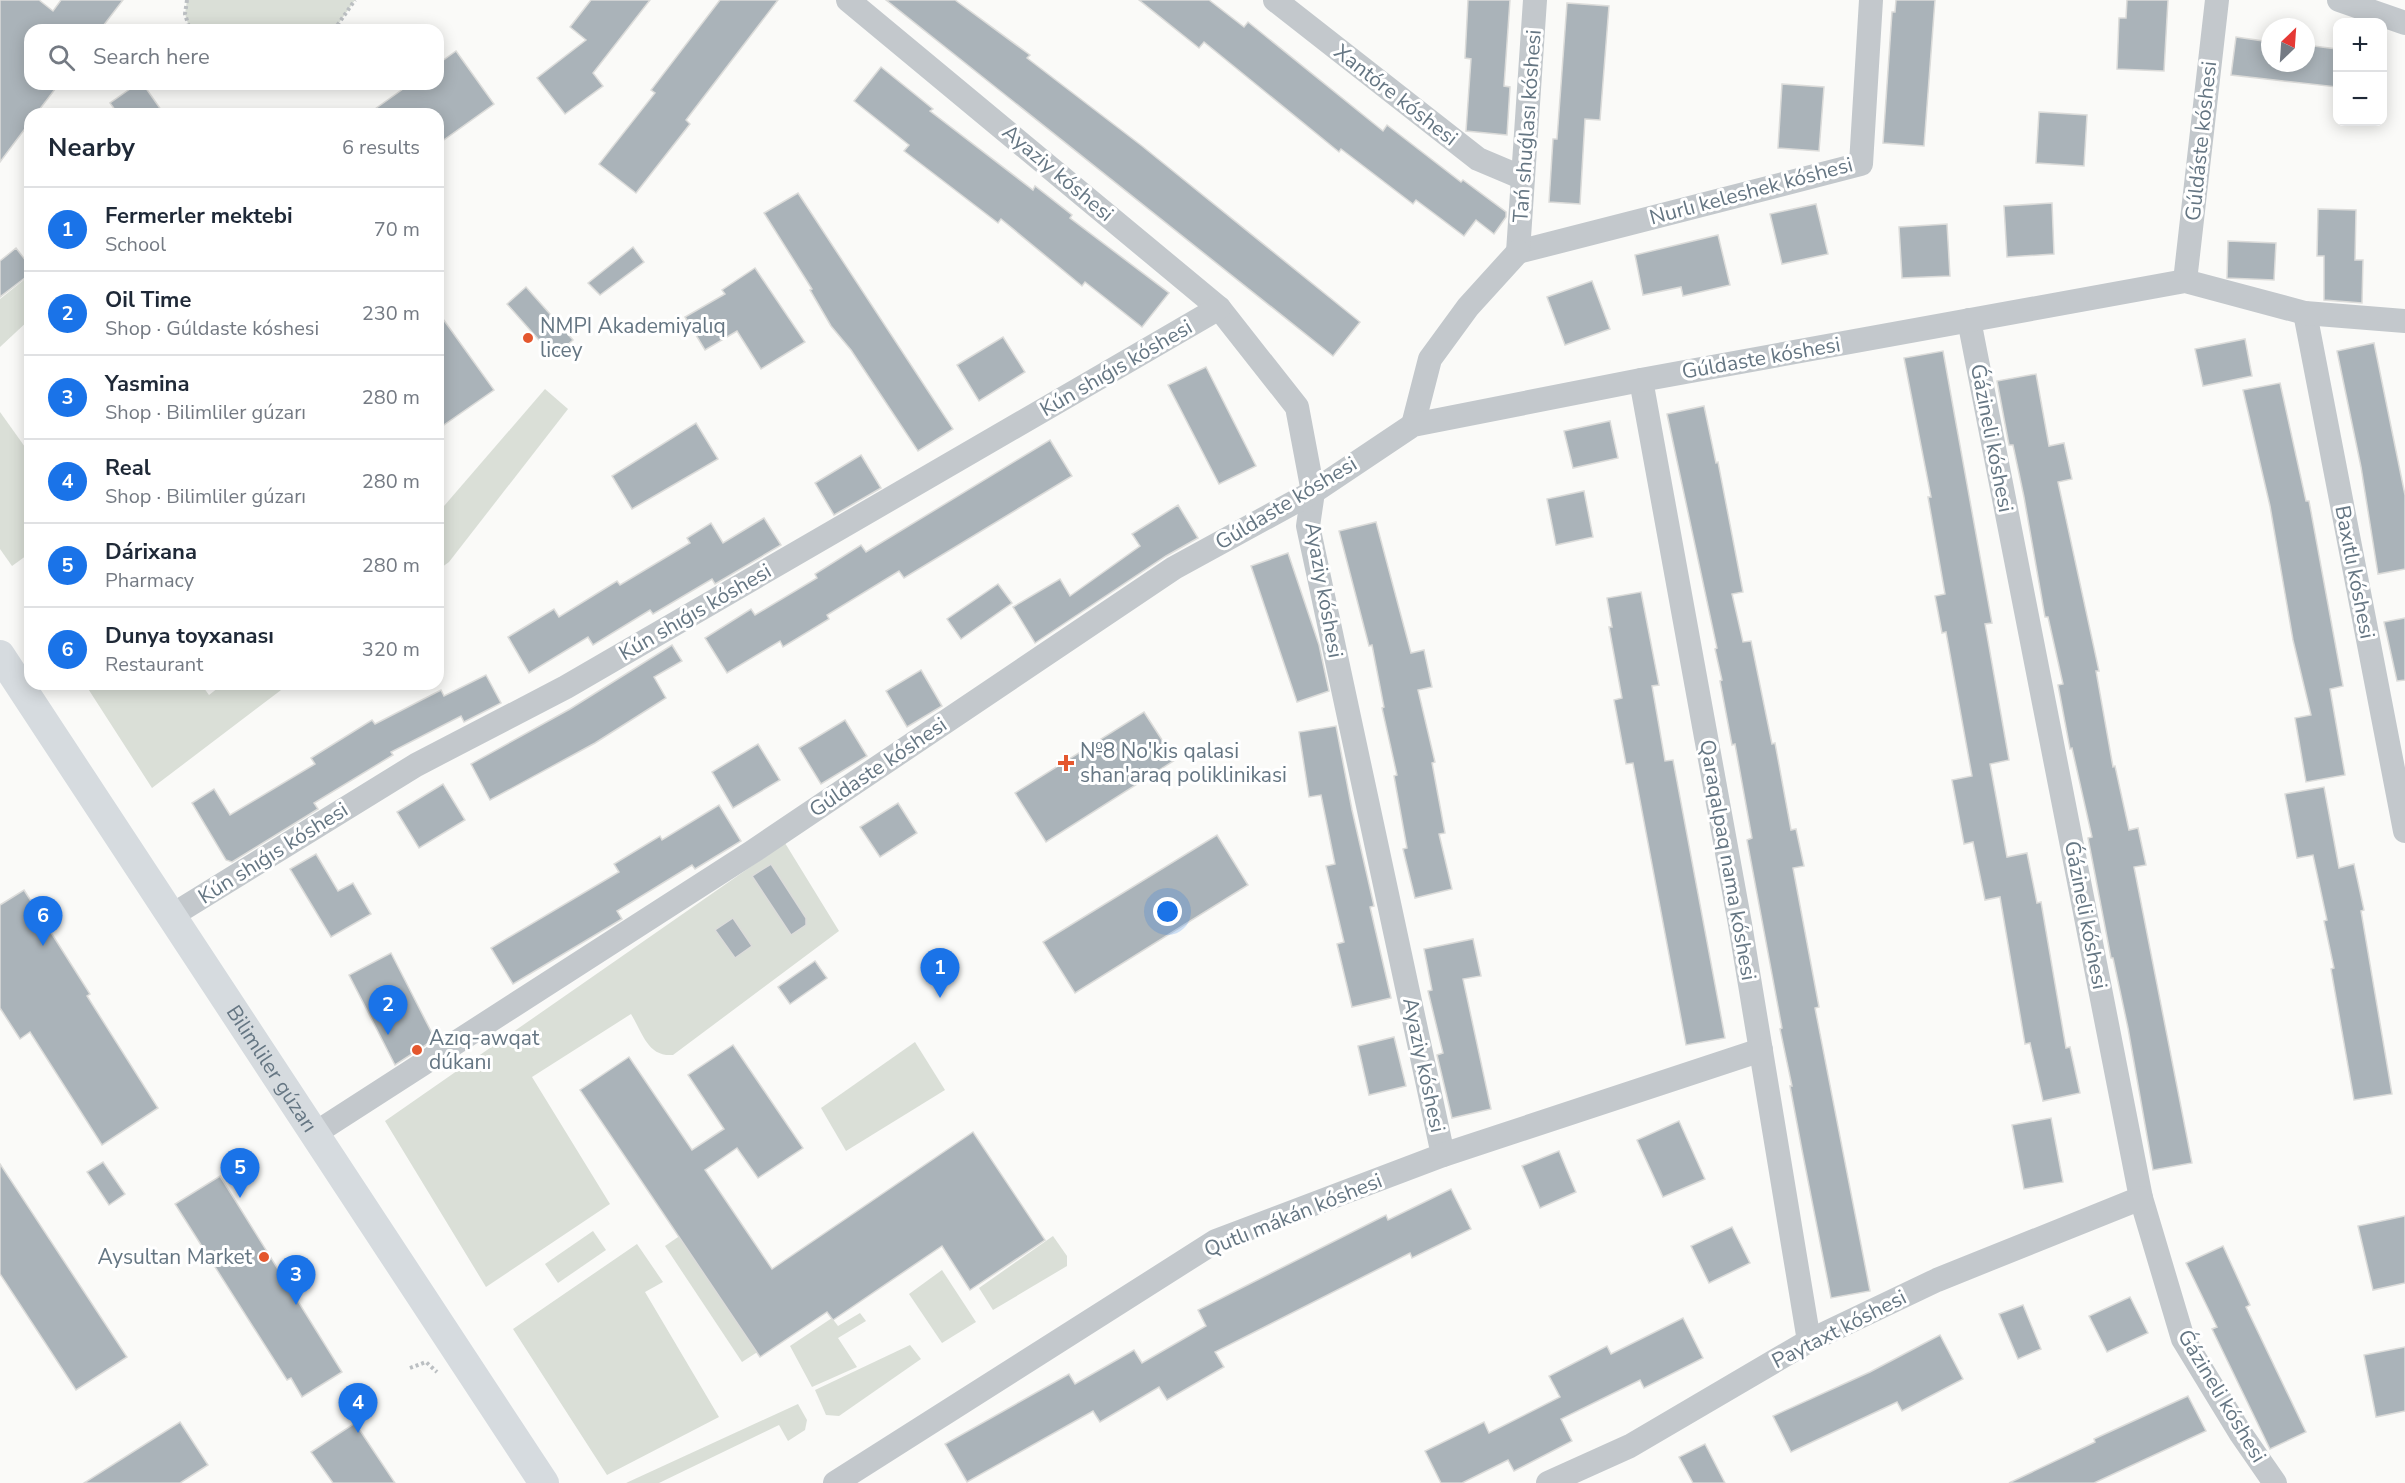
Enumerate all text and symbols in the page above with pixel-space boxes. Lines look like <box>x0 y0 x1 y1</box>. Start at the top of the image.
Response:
north arrow <box>2261 18 2315 72</box>
map controls <box>2333 18 2387 126</box>
button: + <box>2333 18 2387 72</box>
search box <box>24 24 444 90</box>
street label: Tań shuǵlası kóshesi <box>1506 29 1548 223</box>
street label: Xantóre kóshesi <box>1328 38 1464 152</box>
icon: search <box>45 41 78 74</box>
text: Search here <box>93 42 210 72</box>
street label: Gúldáste kóshesi <box>2179 60 2223 222</box>
button: − <box>2333 72 2387 126</box>
street label: Ayaziy kóshesi <box>996 118 1120 228</box>
text: Nearby <box>48 130 135 165</box>
text: 6 results <box>342 134 420 161</box>
street label: Nurlı keleshek kóshesi <box>1646 150 1856 232</box>
text: Fermerler mektebi <box>105 201 293 231</box>
text: 1 <box>62 216 74 243</box>
text: 70 m <box>374 216 420 243</box>
text: School <box>105 231 166 258</box>
text: Oil Time <box>105 285 191 315</box>
text: 2 <box>62 300 74 327</box>
text: 230 m <box>362 300 420 327</box>
place label: NMPI Akademiyalıq licey <box>540 312 726 364</box>
street label: Kún shıǵıs kóshesi <box>1035 313 1197 423</box>
text: Shop · Gúldaste kóshesi <box>105 315 319 342</box>
street label: Gúldaste kóshesi <box>1680 330 1842 386</box>
marker: NMPI Akademiyalıq licey <box>521 331 535 345</box>
street label: Ǵázineli kóshesi <box>1964 361 2020 515</box>
text: Yasmina <box>105 369 189 399</box>
text: 3 <box>62 384 74 411</box>
text: 280 m <box>362 384 420 411</box>
text: Shop · Bilimliler gúzarı <box>105 399 306 426</box>
street label: Gúldaste kóshesi <box>1210 450 1362 556</box>
text: Real <box>105 453 151 483</box>
text: 4 <box>62 468 74 495</box>
text: 280 m <box>362 468 420 495</box>
text: Shop · Bilimliler gúzarı <box>105 483 306 510</box>
street label: Baxıtlı kóshesi <box>2328 503 2382 641</box>
street label: Ayaziy kóshesi <box>1298 520 1350 660</box>
text: Dárixana <box>105 537 197 567</box>
text: 5 <box>62 552 74 579</box>
text: 280 m <box>362 552 420 579</box>
street label: Kún shıǵıs kóshesi <box>614 557 776 667</box>
text: Pharmacy <box>105 567 194 594</box>
text: Dunya toyxanası <box>105 621 274 651</box>
text: 6 <box>62 636 74 663</box>
text: 320 m <box>362 636 420 663</box>
text: Restaurant <box>105 651 203 678</box>
street label: Gúldaste kóshesi <box>804 711 952 823</box>
place label: №8 No'kis qalasi shan'araq poliklinikasi <box>1080 737 1287 789</box>
street label: Qaraqalpaq nama kóshesi <box>1693 737 1763 983</box>
marker: №8 No'kis qalasi shan'araq poliklinikasi <box>1057 754 1075 772</box>
street label: Kún shıǵıs kóshesi <box>193 796 353 910</box>
street label: Ǵázineli kóshesi <box>2058 838 2114 992</box>
pin: 6 <box>24 896 63 946</box>
your location <box>1153 897 1182 926</box>
pin: 1 <box>920 948 960 998</box>
pin: 2 <box>368 986 408 1035</box>
street label: Ayaziy kóshesi <box>1396 995 1452 1135</box>
street label: Bilimliler gúzarı <box>220 1000 324 1138</box>
place label: Azıq-awqat dúkanı <box>429 1024 540 1076</box>
marker: Azıq-awqat dúkanı <box>410 1043 424 1057</box>
pin: 5 <box>220 1148 260 1198</box>
street label: Qutlı mákán kóshesi <box>1200 1166 1386 1264</box>
place label: Aysultan Market <box>98 1243 253 1271</box>
marker: Aysultan Market <box>257 1250 271 1264</box>
pin: 3 <box>276 1256 316 1305</box>
street label: Paytaxt kóshesi <box>1767 1283 1911 1375</box>
street label: Ǵázineli kóshesi <box>2171 1324 2273 1468</box>
pin: 4 <box>338 1384 378 1433</box>

